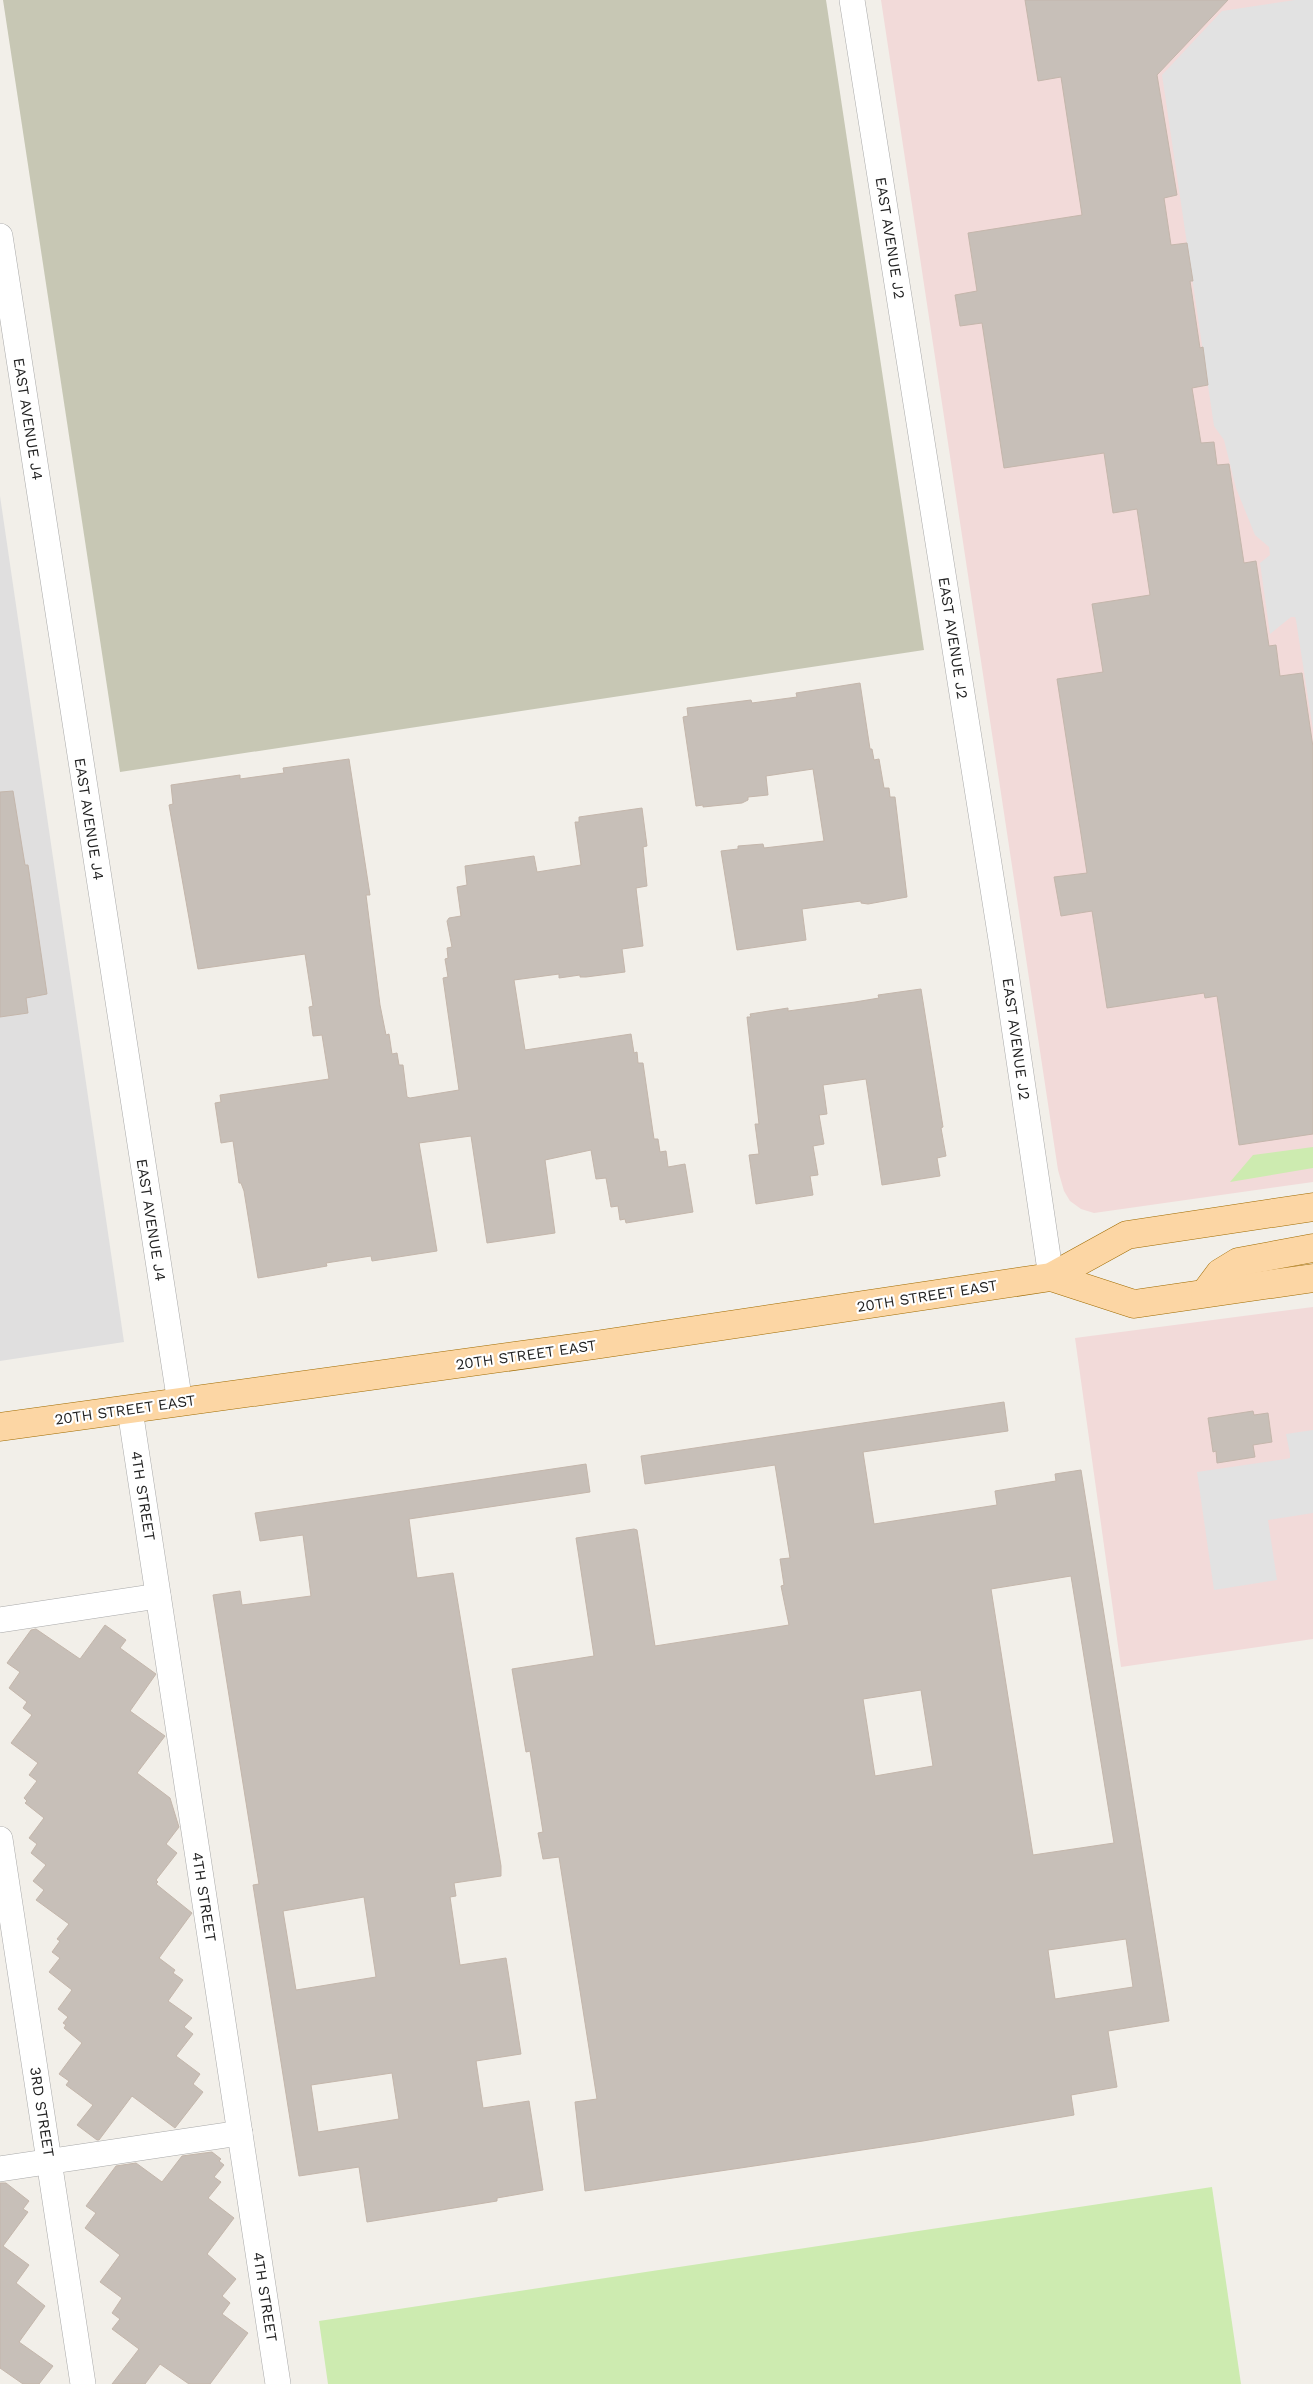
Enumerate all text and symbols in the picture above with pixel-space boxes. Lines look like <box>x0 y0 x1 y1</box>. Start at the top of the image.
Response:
street label: EAST AVENUE J2 <box>871 176 909 300</box>
street label: EAST AVENUE J4 <box>9 357 47 481</box>
street label: EAST AVENUE J2 <box>934 576 972 700</box>
street label: EAST AVENUE J4 <box>70 757 108 881</box>
street label: EAST AVENUE J2 <box>999 977 1033 1101</box>
street label: EAST AVENUE J4 <box>132 1158 170 1282</box>
street label: 20TH STREET EAST <box>855 1276 999 1316</box>
street label: 20TH STREET EAST <box>454 1336 598 1374</box>
street label: 20TH STREET EAST <box>53 1391 197 1429</box>
street label: 4TH STREET <box>127 1450 159 1542</box>
street label: 4TH STREET <box>188 1851 220 1943</box>
street label: 3RD STREET <box>26 2066 58 2158</box>
street label: 4TH STREET <box>249 2251 281 2343</box>

